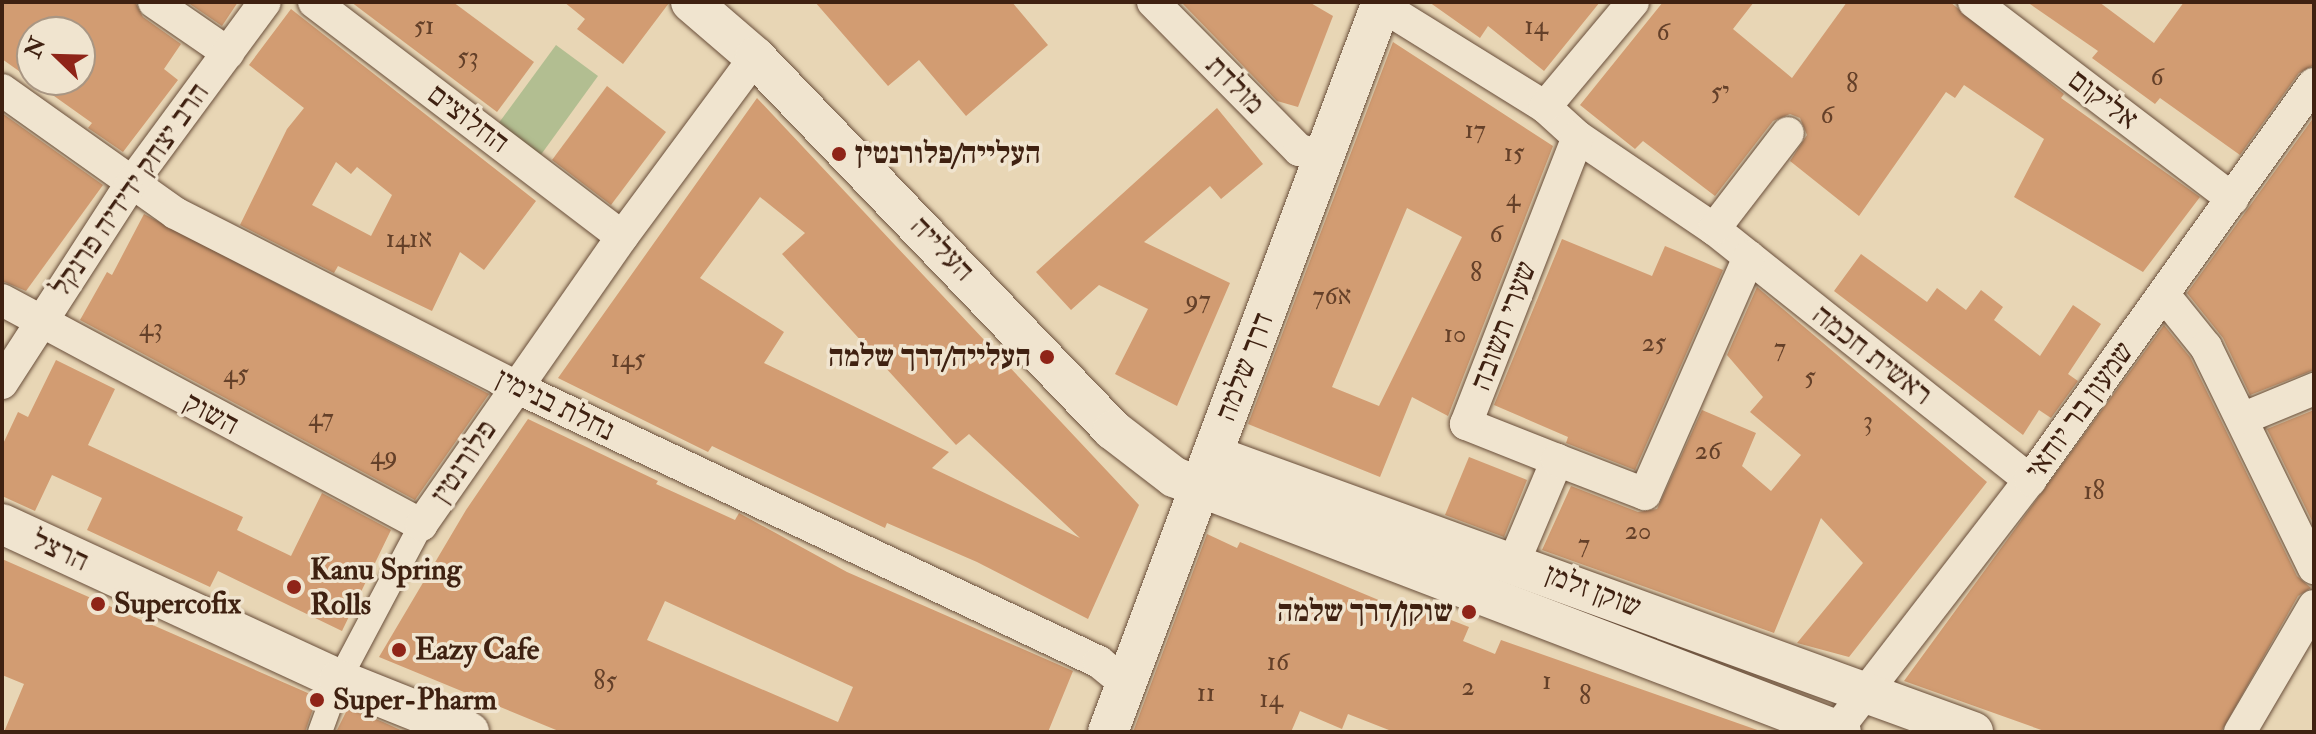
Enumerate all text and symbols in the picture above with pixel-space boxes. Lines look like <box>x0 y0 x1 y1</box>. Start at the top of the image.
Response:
house number: 51 <box>414 11 434 43</box>
house number: 14 <box>1524 11 1548 43</box>
north arrow <box>16 16 96 96</box>
house number: 6 <box>1656 17 1670 49</box>
text: N <box>19 33 52 62</box>
house number: 53 <box>457 42 479 74</box>
street label: מולדת <box>1198 48 1272 122</box>
street label: אליקום <box>2061 62 2145 138</box>
house number: 6 <box>2150 62 2164 94</box>
house number: 8 <box>1846 69 1858 101</box>
street label: הרב יצחק ידידיה פרנקל <box>43 76 217 304</box>
street label: החלוצים <box>420 77 516 161</box>
house number: 5י <box>1711 77 1729 109</box>
house number: 6 <box>1820 100 1834 132</box>
house number: 17 <box>1464 115 1486 147</box>
place label: העלייה/פלורנטין <box>855 136 1041 172</box>
house number: 15 <box>1504 138 1524 170</box>
marker: העלייה/פלורנטין <box>830 145 848 163</box>
house number: 4 <box>1506 183 1520 215</box>
street label: העלייה <box>902 209 982 289</box>
house number: 6 <box>1489 219 1503 251</box>
house number: 141א <box>386 224 432 256</box>
street label: שערי תשובה <box>1463 256 1545 396</box>
house number: 8 <box>1470 258 1482 290</box>
house number: 76א <box>1313 281 1351 313</box>
house number: 97 <box>1185 285 1211 317</box>
street label: ראשית חכמה <box>1805 297 1939 413</box>
street label: דרך שלמה <box>1208 308 1282 426</box>
house number: 43 <box>139 313 163 345</box>
house number: 10 <box>1444 319 1466 351</box>
house number: 25 <box>1642 328 1666 360</box>
house number: 7 <box>1774 333 1786 365</box>
street label: שמעון בר יוחאי <box>2018 335 2142 487</box>
place label: העלייה/דרך שלמה <box>828 339 1031 375</box>
house number: 145 <box>611 344 645 376</box>
marker: העלייה/דרך שלמה <box>1038 348 1056 366</box>
house number: 45 <box>223 359 249 391</box>
street label: נחלת בנימין <box>490 361 620 449</box>
house number: 5 <box>1804 362 1816 394</box>
street label: השוק <box>177 385 245 443</box>
house number: 47 <box>308 403 334 435</box>
house number: 3 <box>1863 406 1873 438</box>
street label: פלורנטין <box>423 413 505 511</box>
house number: 26 <box>1695 436 1721 468</box>
house number: 49 <box>370 441 398 473</box>
house number: 18 <box>2083 476 2105 508</box>
house number: 20 <box>1625 516 1651 548</box>
street label: הרצל <box>26 522 94 580</box>
house number: 7 <box>1578 529 1590 561</box>
place label: Kanu Spring Rolls <box>310 552 462 622</box>
street label: שוקן זלמן <box>1540 556 1646 626</box>
marker: Kanu Spring Rolls <box>285 578 303 596</box>
place label: Supercofix <box>114 586 241 622</box>
place label: שוקן/דרך שלמה <box>1277 594 1453 630</box>
marker: Supercofix <box>89 595 107 613</box>
marker: שוקן/דרך שלמה <box>1460 603 1478 621</box>
place label: Eazy Cafe <box>415 632 539 668</box>
marker: Eazy Cafe <box>390 641 408 659</box>
house number: 16 <box>1267 647 1289 679</box>
house number: 85 <box>593 666 617 698</box>
house number: 1 <box>1542 666 1552 698</box>
house number: 2 <box>1461 672 1475 704</box>
house number: 11 <box>1197 678 1215 710</box>
house number: 8 <box>1579 681 1591 713</box>
place label: Super-Pharm <box>333 682 497 718</box>
house number: 14 <box>1259 684 1283 716</box>
marker: Super-Pharm <box>308 691 326 709</box>

